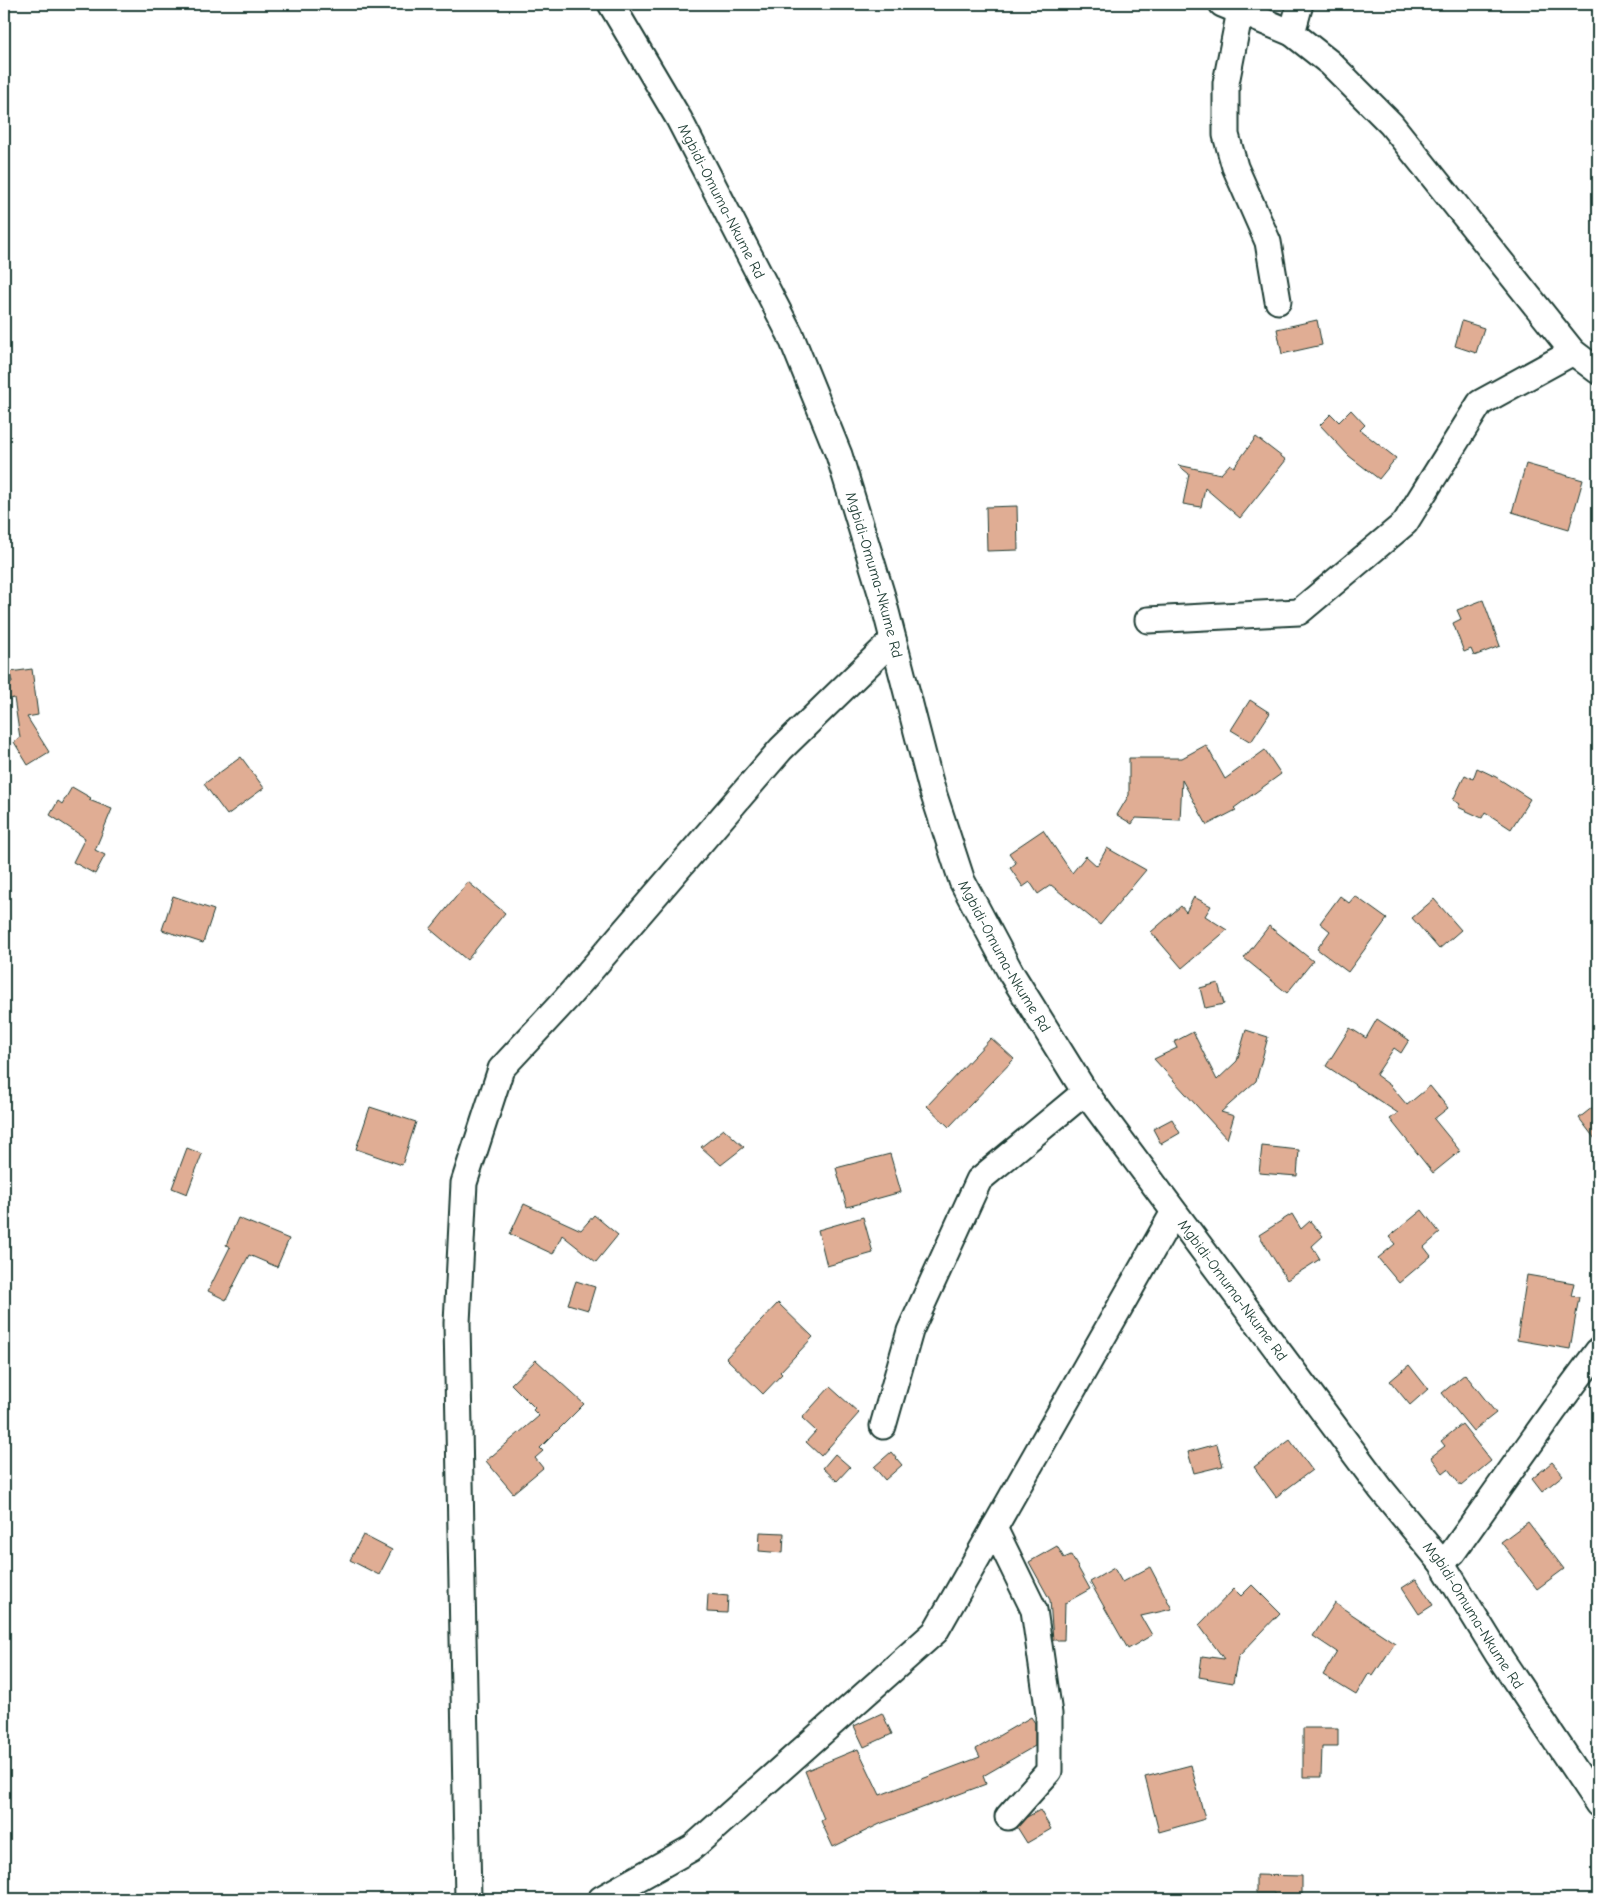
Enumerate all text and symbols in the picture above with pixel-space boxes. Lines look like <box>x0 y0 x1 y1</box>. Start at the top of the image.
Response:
street label: Mgbidi-Omuma-Nkume Rd <box>674 121 769 282</box>
street label: Mgbidi-Omuma-Nkume Rd <box>842 490 907 660</box>
street label: Mgbidi-Omuma-Nkume Rd <box>954 877 1055 1035</box>
street label: Mgbidi-Omuma-Nkume Rd <box>1174 1216 1291 1364</box>
street label: Mgbidi-Omuma-Nkume Rd <box>1419 1538 1527 1692</box>

